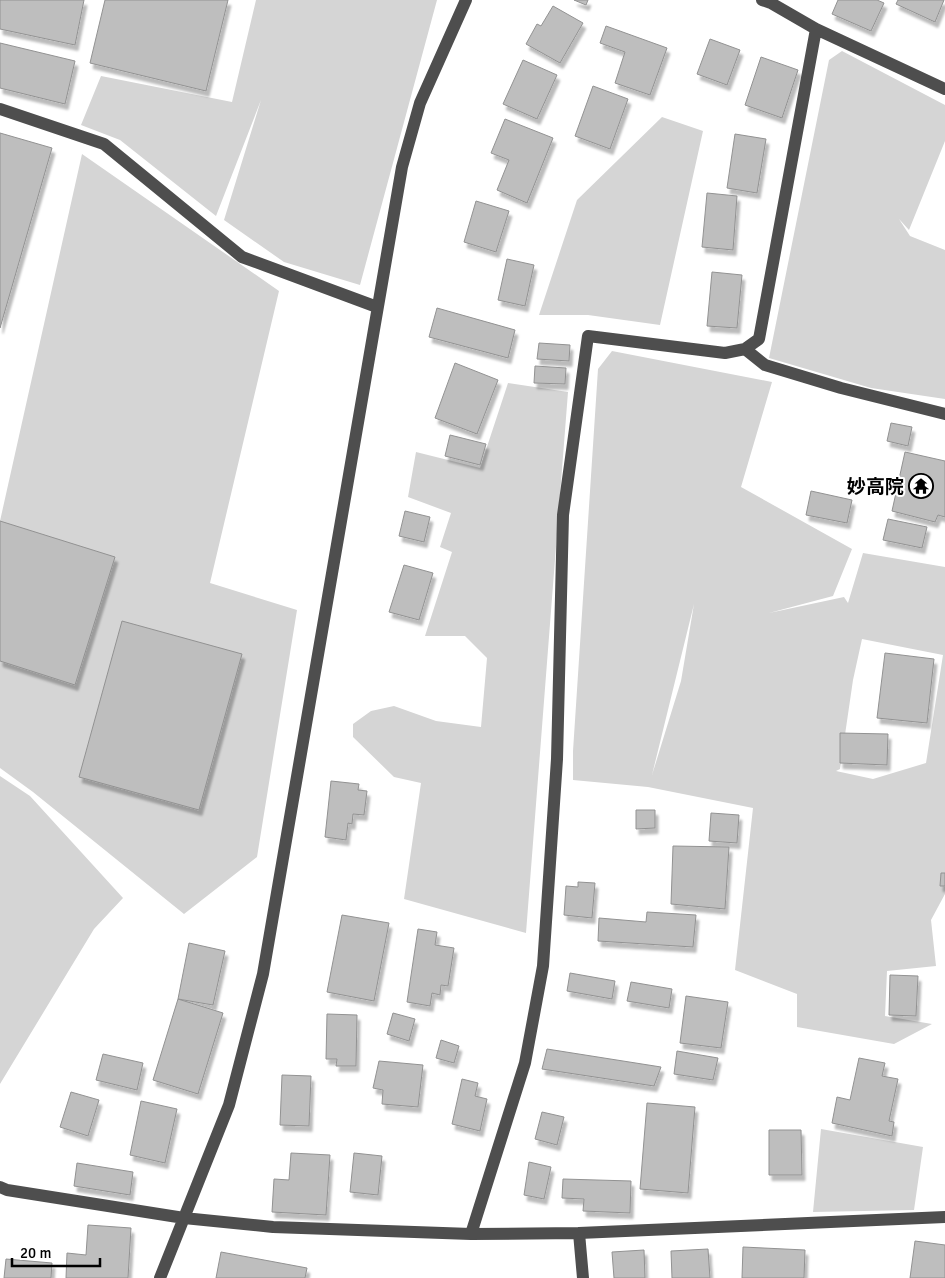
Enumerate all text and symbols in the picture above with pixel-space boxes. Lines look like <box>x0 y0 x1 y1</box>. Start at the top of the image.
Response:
temple icon: 妙高院 <box>908 473 934 499</box>
place label: 妙高院 <box>847 475 904 499</box>
scale bar <box>12 1236 100 1268</box>
text: 20 m <box>20 1244 51 1262</box>

